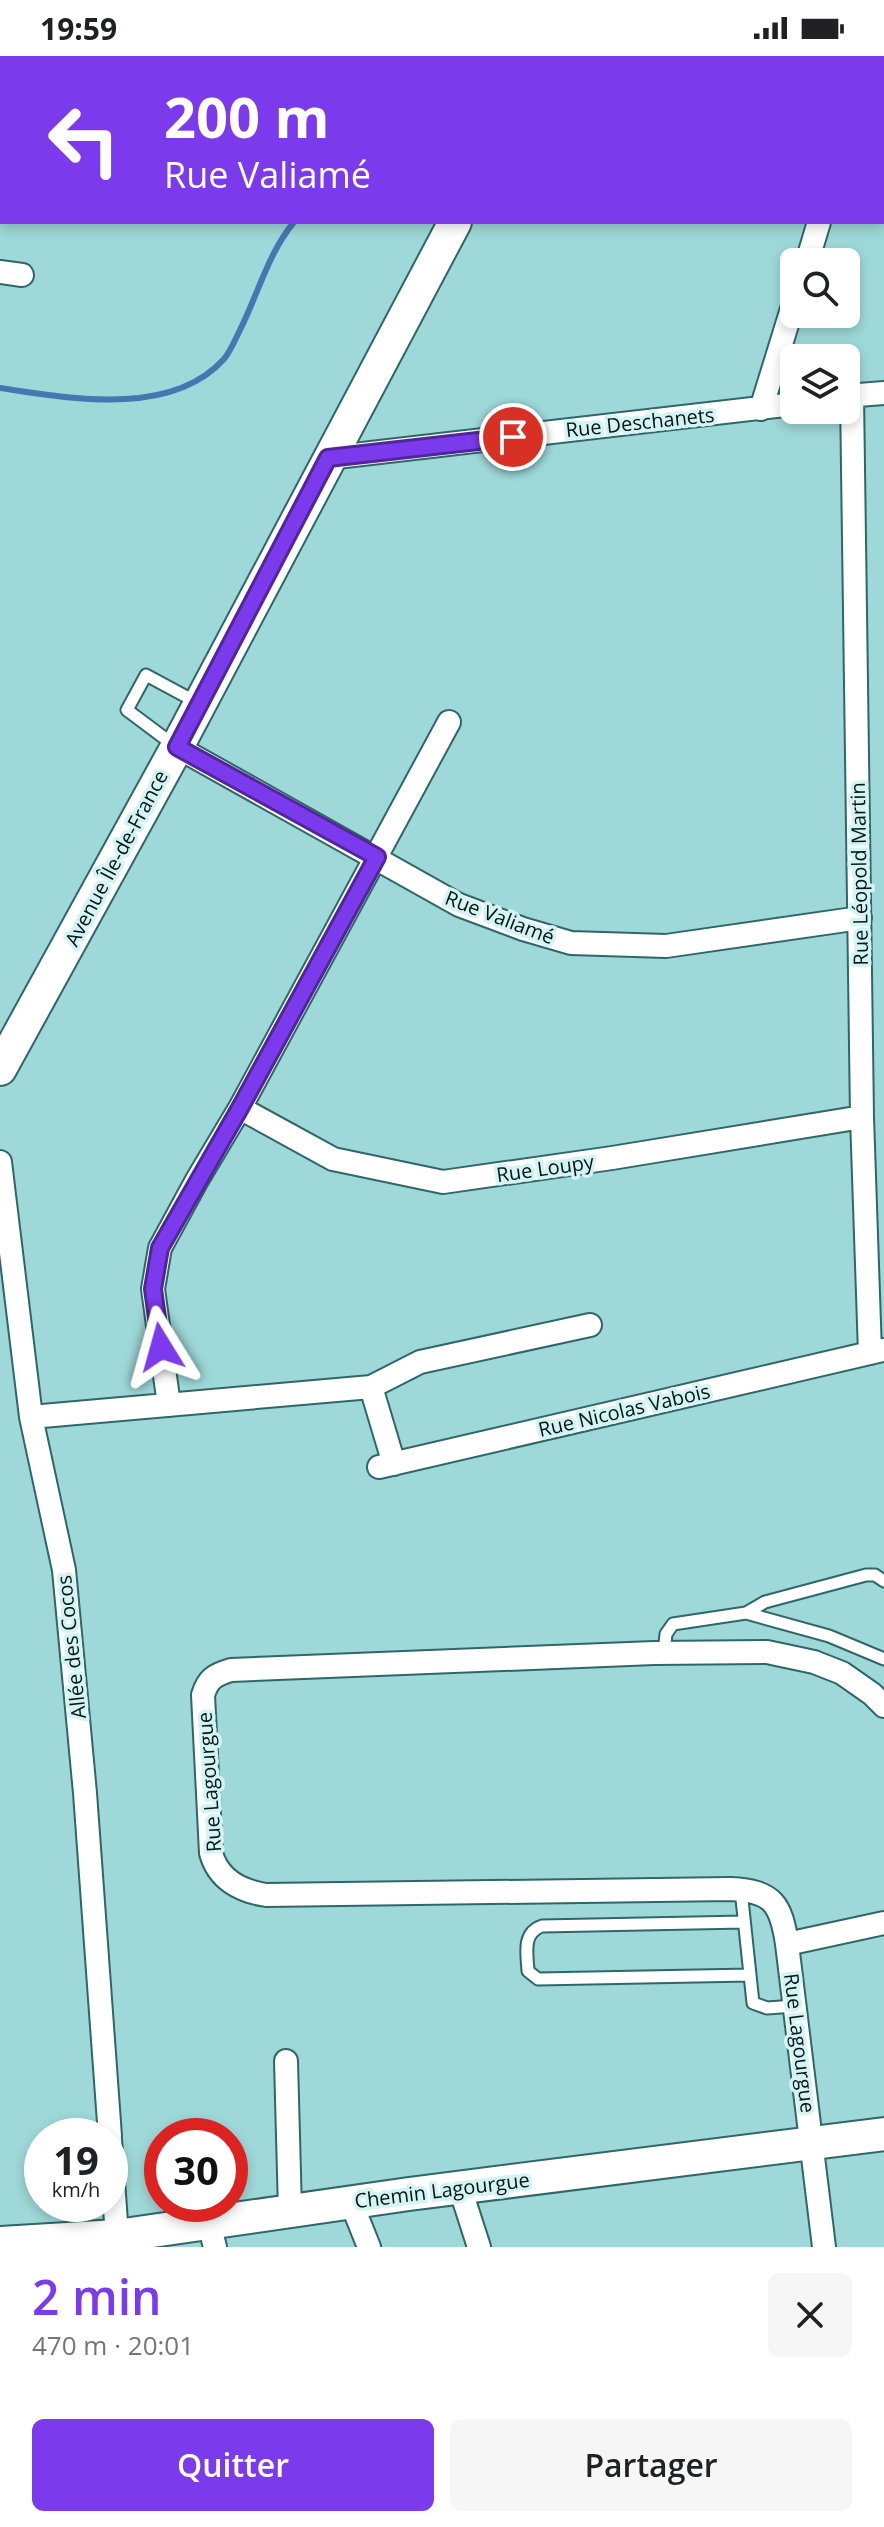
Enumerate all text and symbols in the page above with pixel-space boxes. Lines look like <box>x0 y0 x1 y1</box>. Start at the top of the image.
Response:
text: 19:59 <box>40 8 117 49</box>
text: 200 m <box>164 78 330 154</box>
icon: left <box>32 88 136 192</box>
text: Rue Valiamé <box>164 150 371 199</box>
map controls <box>780 248 860 424</box>
button: search <box>780 248 860 328</box>
button: layers <box>780 344 860 424</box>
street label: Rue Deschanets <box>564 401 716 443</box>
pin <box>479 403 547 471</box>
icon: arrive <box>491 415 535 459</box>
street label: Avenue Île-de-France <box>58 765 174 951</box>
street label: Rue Léopold Martin <box>844 782 874 966</box>
street label: Rue Valiamé <box>441 884 559 950</box>
street label: Rue Loupy <box>495 1148 596 1188</box>
position arrow <box>119 1305 203 1389</box>
street label: Rue Nicolas Vabois <box>535 1377 713 1443</box>
street label: Allée des Cocos <box>50 1574 92 1720</box>
street label: Rue Lagourgue <box>191 1711 227 1853</box>
street label: Rue Lagourgue <box>778 1972 822 2114</box>
speed limit sign: 30 <box>144 2118 248 2222</box>
text: 19 <box>53 2132 99 2187</box>
street label: Chemin Lagourgue <box>353 2166 531 2214</box>
text: km/h <box>52 2176 100 2203</box>
text: 2 min <box>32 2264 162 2329</box>
button: close <box>768 2273 852 2357</box>
text: 470 m · 20:01 <box>32 2327 194 2363</box>
button: Quitter <box>32 2419 434 2511</box>
button: Partager <box>450 2419 852 2511</box>

